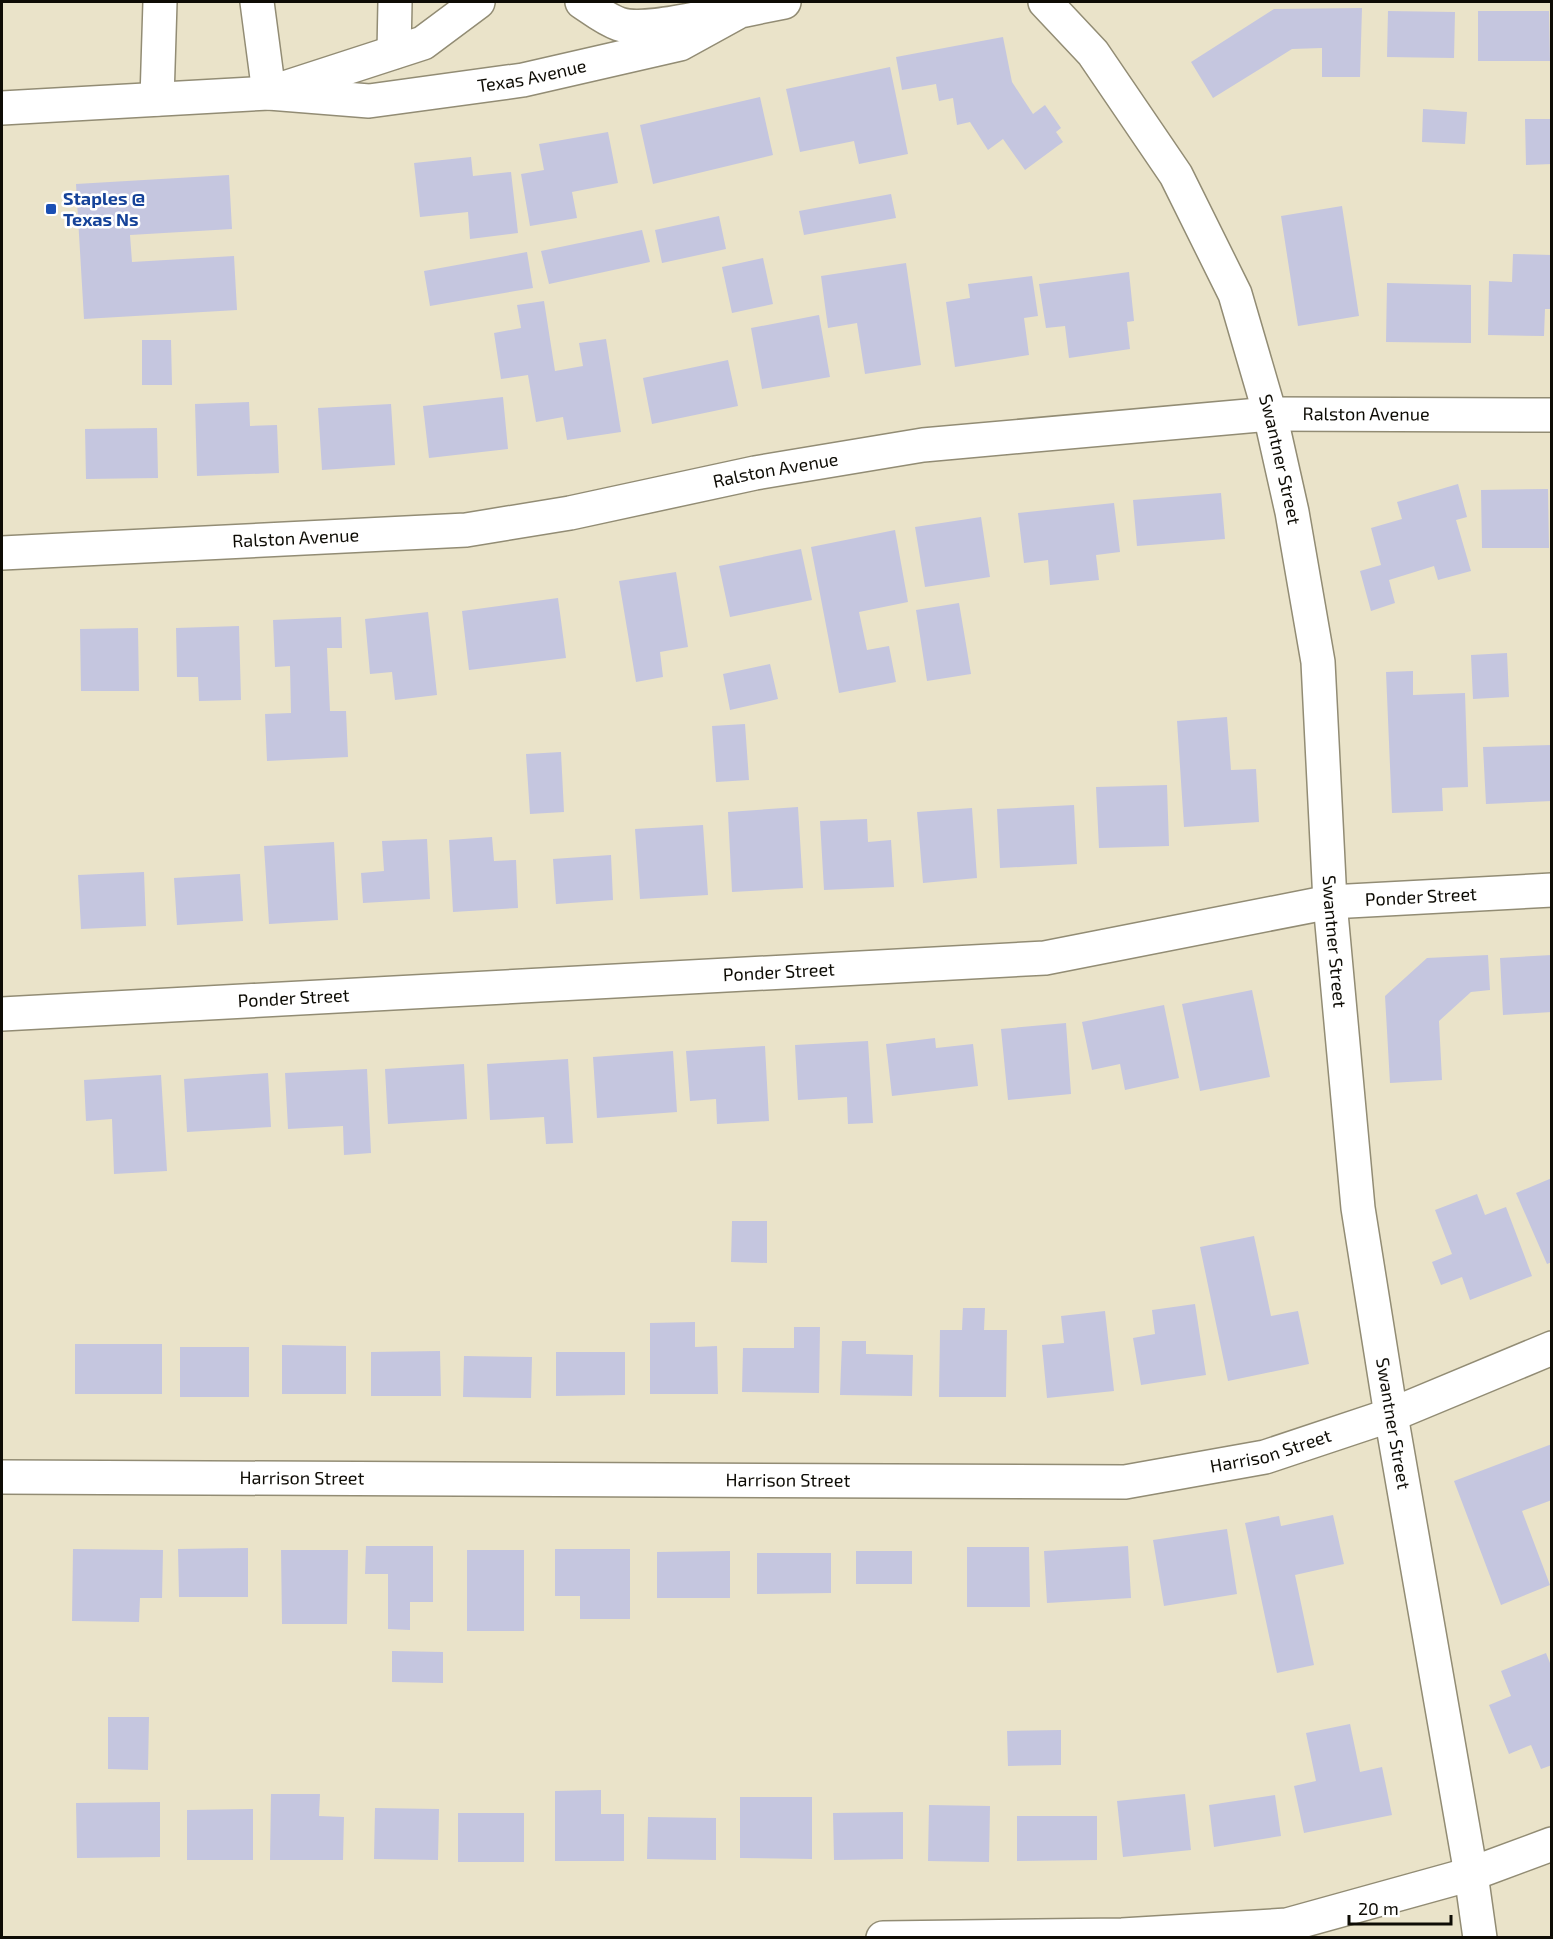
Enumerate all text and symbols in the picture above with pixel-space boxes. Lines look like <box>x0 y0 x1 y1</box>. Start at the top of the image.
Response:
street label: Texas Avenue <box>476 54 588 96</box>
place label: Staples @ Texas Ns <box>63 187 145 230</box>
marker: Staples @ Texas Ns <box>44 202 58 216</box>
street label: Swantner Street <box>1255 391 1306 526</box>
street label: Ralston Avenue <box>1303 402 1430 425</box>
street label: Ralston Avenue <box>711 447 840 492</box>
street label: Ralston Avenue <box>232 523 360 552</box>
street label: Swantner Street <box>1319 875 1352 1009</box>
street label: Ponder Street <box>1364 882 1478 910</box>
street label: Ponder Street <box>722 957 836 985</box>
street label: Ponder Street <box>237 983 350 1011</box>
street label: Swantner Street <box>1372 1356 1416 1491</box>
street label: Harrison Street <box>1208 1424 1334 1477</box>
street label: Harrison Street <box>240 1466 365 1489</box>
street label: Harrison Street <box>726 1468 851 1491</box>
scale bar <box>1349 1888 1451 1926</box>
text: 20 m <box>1358 1897 1399 1919</box>

